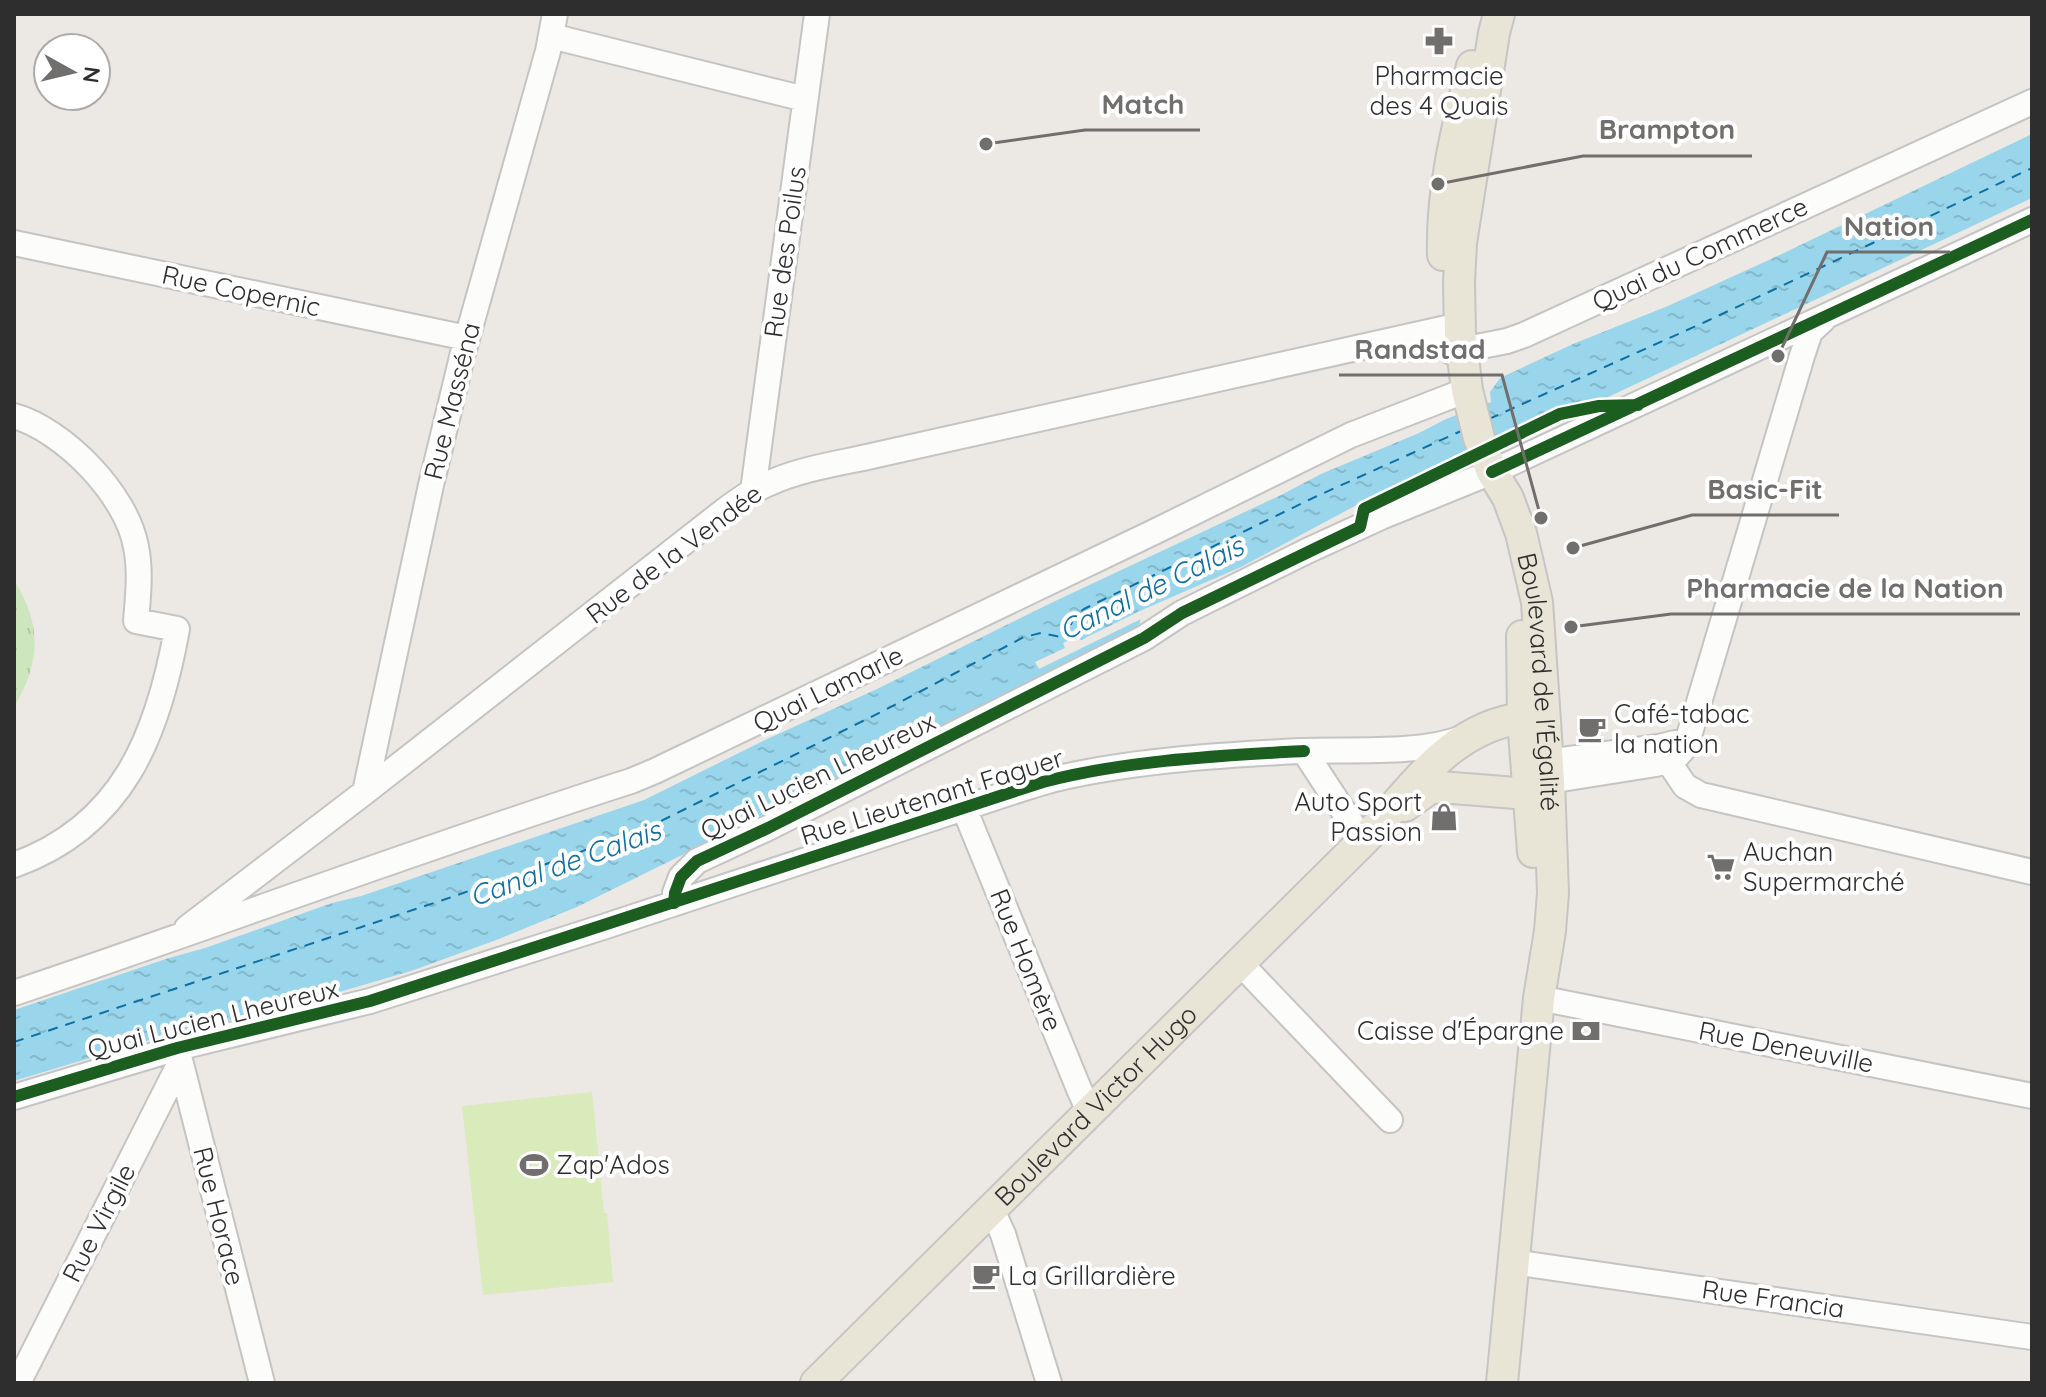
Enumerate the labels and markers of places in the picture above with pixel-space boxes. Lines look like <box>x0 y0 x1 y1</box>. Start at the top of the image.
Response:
pharmacy icon: Pharmacie des 4 Quais <box>1424 26 1454 56</box>
place label: Pharmacie des 4 Quais <box>1370 59 1509 122</box>
callout: Match <box>1085 78 1200 130</box>
callout: Brampton <box>1583 104 1752 156</box>
callout: Nation <box>1827 200 1950 252</box>
callout: Randstad <box>1339 323 1502 375</box>
callout: Basic-Fit <box>1692 463 1839 515</box>
callout: Pharmacie de la Nation <box>1671 562 2020 614</box>
place label: Café-tabac la nation <box>1614 697 1750 760</box>
cafe icon: Café-tabac la nation <box>1577 714 1607 744</box>
place label: Auto Sport Passion <box>1294 785 1422 848</box>
shop icon: Auto Sport Passion <box>1429 802 1459 832</box>
place label: Auchan Supermarché <box>1743 835 1905 898</box>
supermarket icon: Auchan Supermarché <box>1706 852 1736 882</box>
place label: Caisse d'Épargne <box>1357 1014 1564 1047</box>
bank icon: Caisse d'Épargne <box>1571 1016 1601 1046</box>
place label: Zap'Ados <box>556 1148 670 1181</box>
sports icon: Zap'Ados <box>519 1150 549 1180</box>
place label: La Grillardière <box>1008 1259 1176 1292</box>
cafe icon: La Grillardière <box>971 1261 1001 1291</box>

